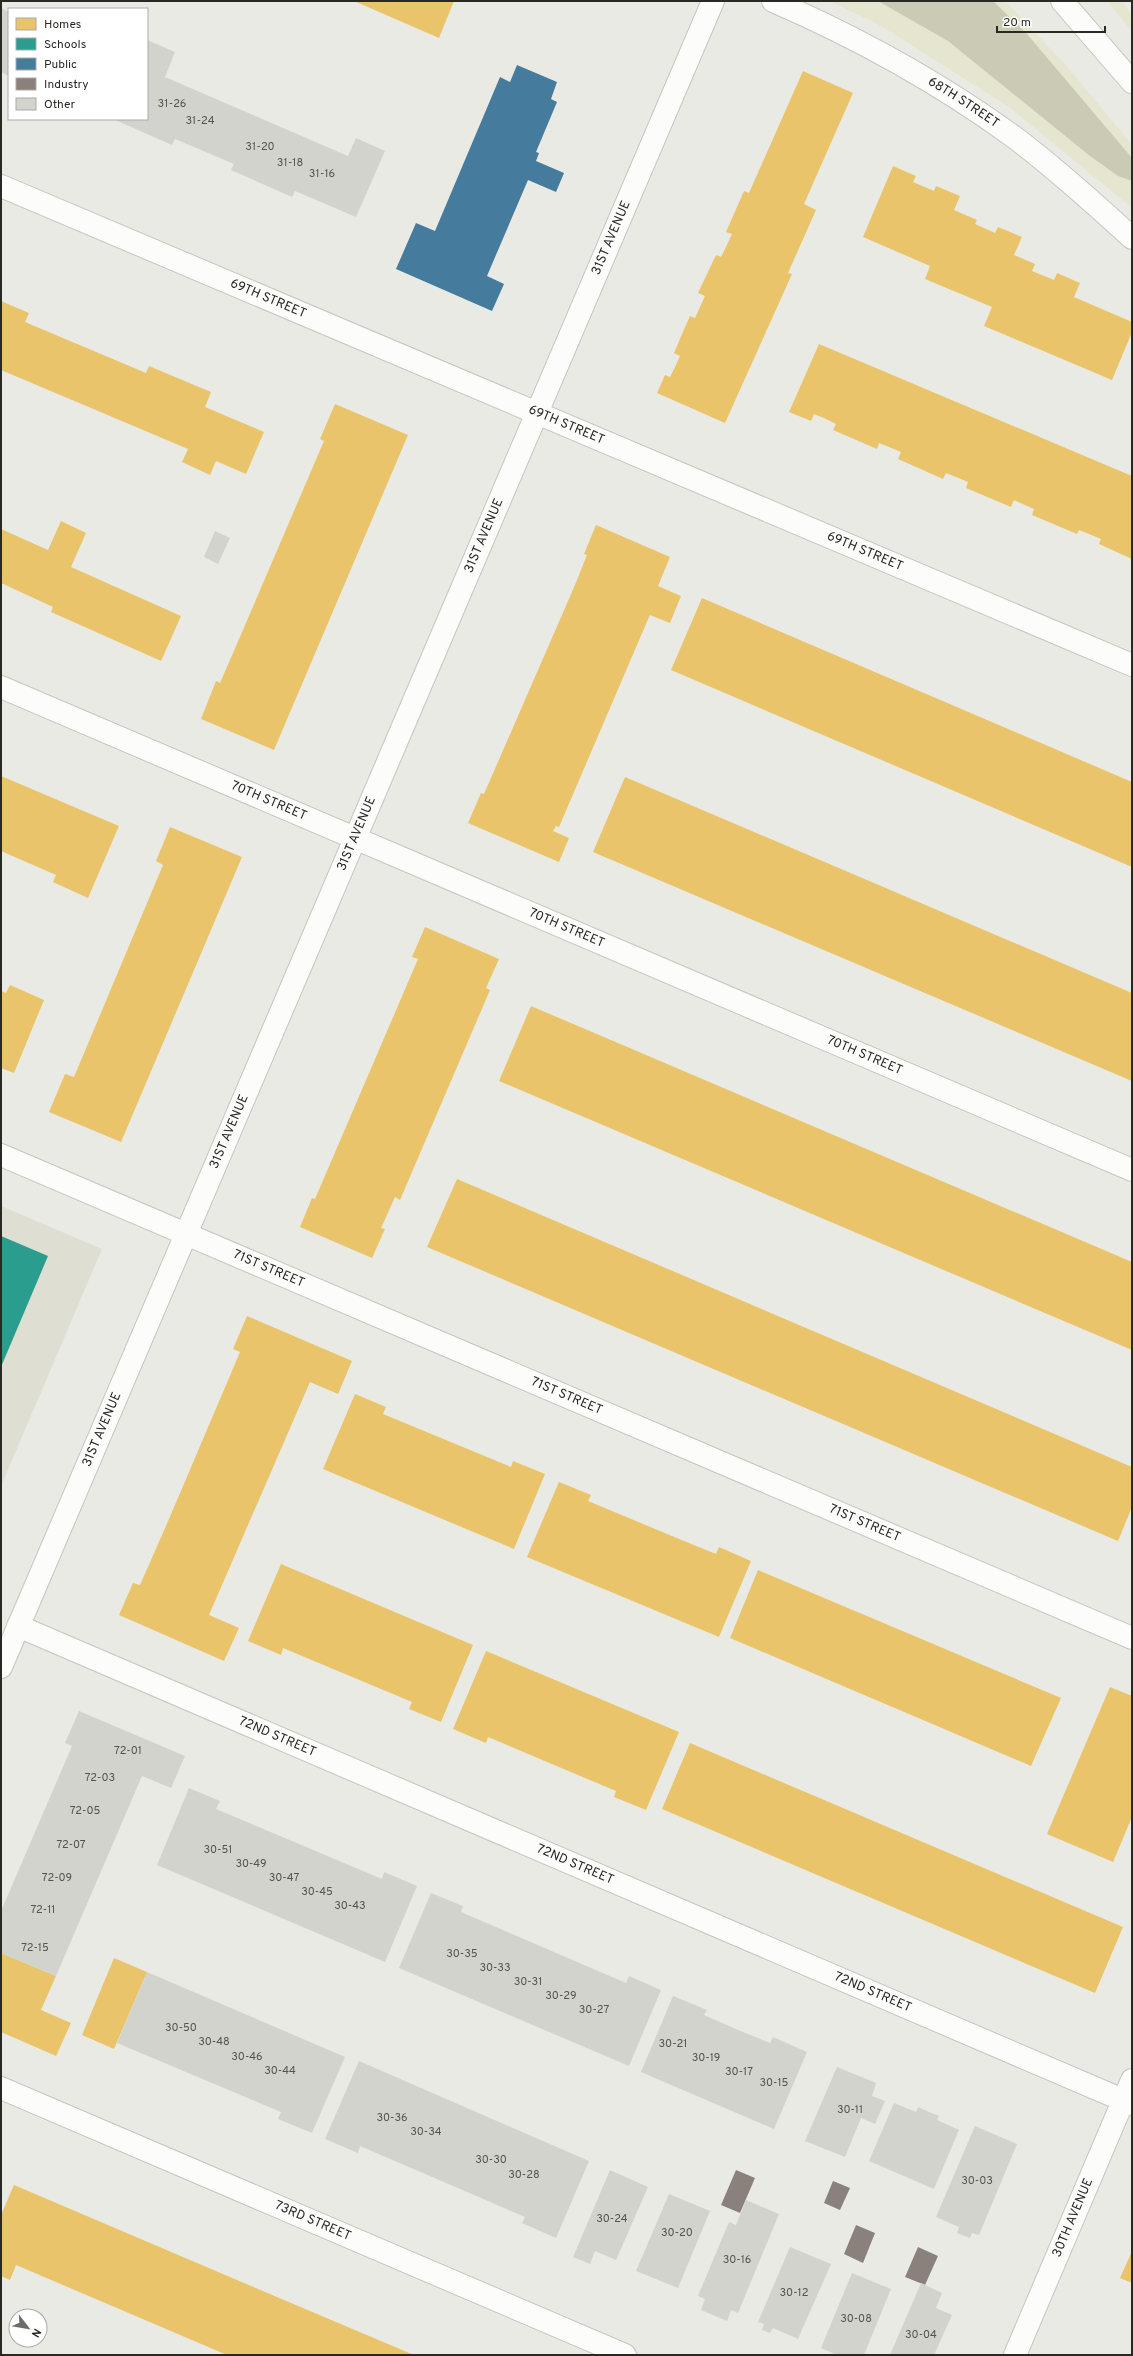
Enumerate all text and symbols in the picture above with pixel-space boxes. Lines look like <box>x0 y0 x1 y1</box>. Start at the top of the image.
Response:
legend <box>8 8 148 120</box>
scale bar <box>997 8 1105 34</box>
text: 20 m <box>1003 15 1031 31</box>
text: Homes <box>44 17 81 33</box>
text: Schools <box>44 37 86 53</box>
text: Public <box>44 57 77 73</box>
street label: 68TH STREET <box>925 74 1002 132</box>
text: Industry <box>44 77 89 93</box>
text: Other <box>44 97 76 113</box>
house number: 31-26 <box>158 97 186 111</box>
house number: 31-24 <box>185 114 215 128</box>
house number: 31-20 <box>245 140 275 154</box>
house number: 31-18 <box>277 156 303 170</box>
house number: 31-16 <box>309 167 335 181</box>
street label: 31ST AVENUE <box>589 198 635 278</box>
street label: 69TH STREET <box>228 276 309 322</box>
street label: 69TH STREET <box>526 402 607 449</box>
street label: 31ST AVENUE <box>461 496 507 576</box>
street label: 69TH STREET <box>824 529 905 575</box>
street label: 70TH STREET <box>228 778 309 825</box>
street label: 31ST AVENUE <box>334 794 380 874</box>
street label: 70TH STREET <box>526 905 607 952</box>
street label: 70TH STREET <box>824 1033 905 1079</box>
street label: 31ST AVENUE <box>207 1092 253 1171</box>
street label: 71ST STREET <box>230 1247 307 1292</box>
street label: 71ST STREET <box>528 1374 605 1419</box>
street label: 31ST AVENUE <box>79 1390 125 1469</box>
street label: 71ST STREET <box>826 1501 903 1546</box>
street label: 72ND STREET <box>236 1714 318 1761</box>
house number: 72-01 <box>114 1744 142 1758</box>
house number: 72-03 <box>85 1771 115 1785</box>
house number: 72-05 <box>70 1804 100 1818</box>
house number: 72-07 <box>56 1838 86 1852</box>
street label: 72ND STREET <box>534 1841 616 1889</box>
house number: 30-51 <box>204 1843 232 1857</box>
house number: 30-49 <box>235 1857 267 1871</box>
house number: 72-09 <box>42 1871 72 1885</box>
house number: 30-47 <box>269 1871 299 1885</box>
house number: 30-45 <box>301 1885 333 1899</box>
house number: 30-43 <box>334 1899 366 1913</box>
house number: 72-11 <box>31 1903 55 1917</box>
house number: 72-15 <box>21 1941 49 1955</box>
house number: 30-35 <box>446 1947 478 1961</box>
house number: 30-33 <box>479 1961 511 1975</box>
street label: 72ND STREET <box>832 1969 914 2016</box>
house number: 30-31 <box>514 1975 542 1989</box>
house number: 30-29 <box>545 1989 577 2003</box>
house number: 30-27 <box>579 2003 609 2017</box>
house number: 30-50 <box>165 2021 197 2035</box>
house number: 30-48 <box>198 2035 230 2049</box>
house number: 30-21 <box>659 2037 687 2051</box>
house number: 30-46 <box>231 2050 263 2064</box>
house number: 30-19 <box>692 2051 720 2065</box>
house number: 30-44 <box>264 2064 296 2078</box>
house number: 30-17 <box>725 2065 753 2079</box>
house number: 30-15 <box>760 2076 789 2090</box>
house number: 30-11 <box>837 2103 863 2117</box>
house number: 30-36 <box>376 2111 408 2125</box>
house number: 30-34 <box>410 2125 442 2139</box>
house number: 30-30 <box>475 2153 507 2167</box>
house number: 30-28 <box>508 2168 540 2182</box>
house number: 30-03 <box>961 2174 993 2188</box>
street label: 30TH AVENUE <box>1049 2176 1097 2260</box>
street label: 73RD STREET <box>272 2198 353 2245</box>
house number: 30-24 <box>596 2212 628 2226</box>
house number: 30-20 <box>661 2226 693 2240</box>
house number: 30-16 <box>723 2253 751 2267</box>
house number: 30-12 <box>780 2286 808 2300</box>
north arrow <box>8 2308 48 2348</box>
house number: 30-08 <box>840 2312 872 2326</box>
text: N <box>28 2326 44 2340</box>
house number: 30-04 <box>905 2328 937 2342</box>

